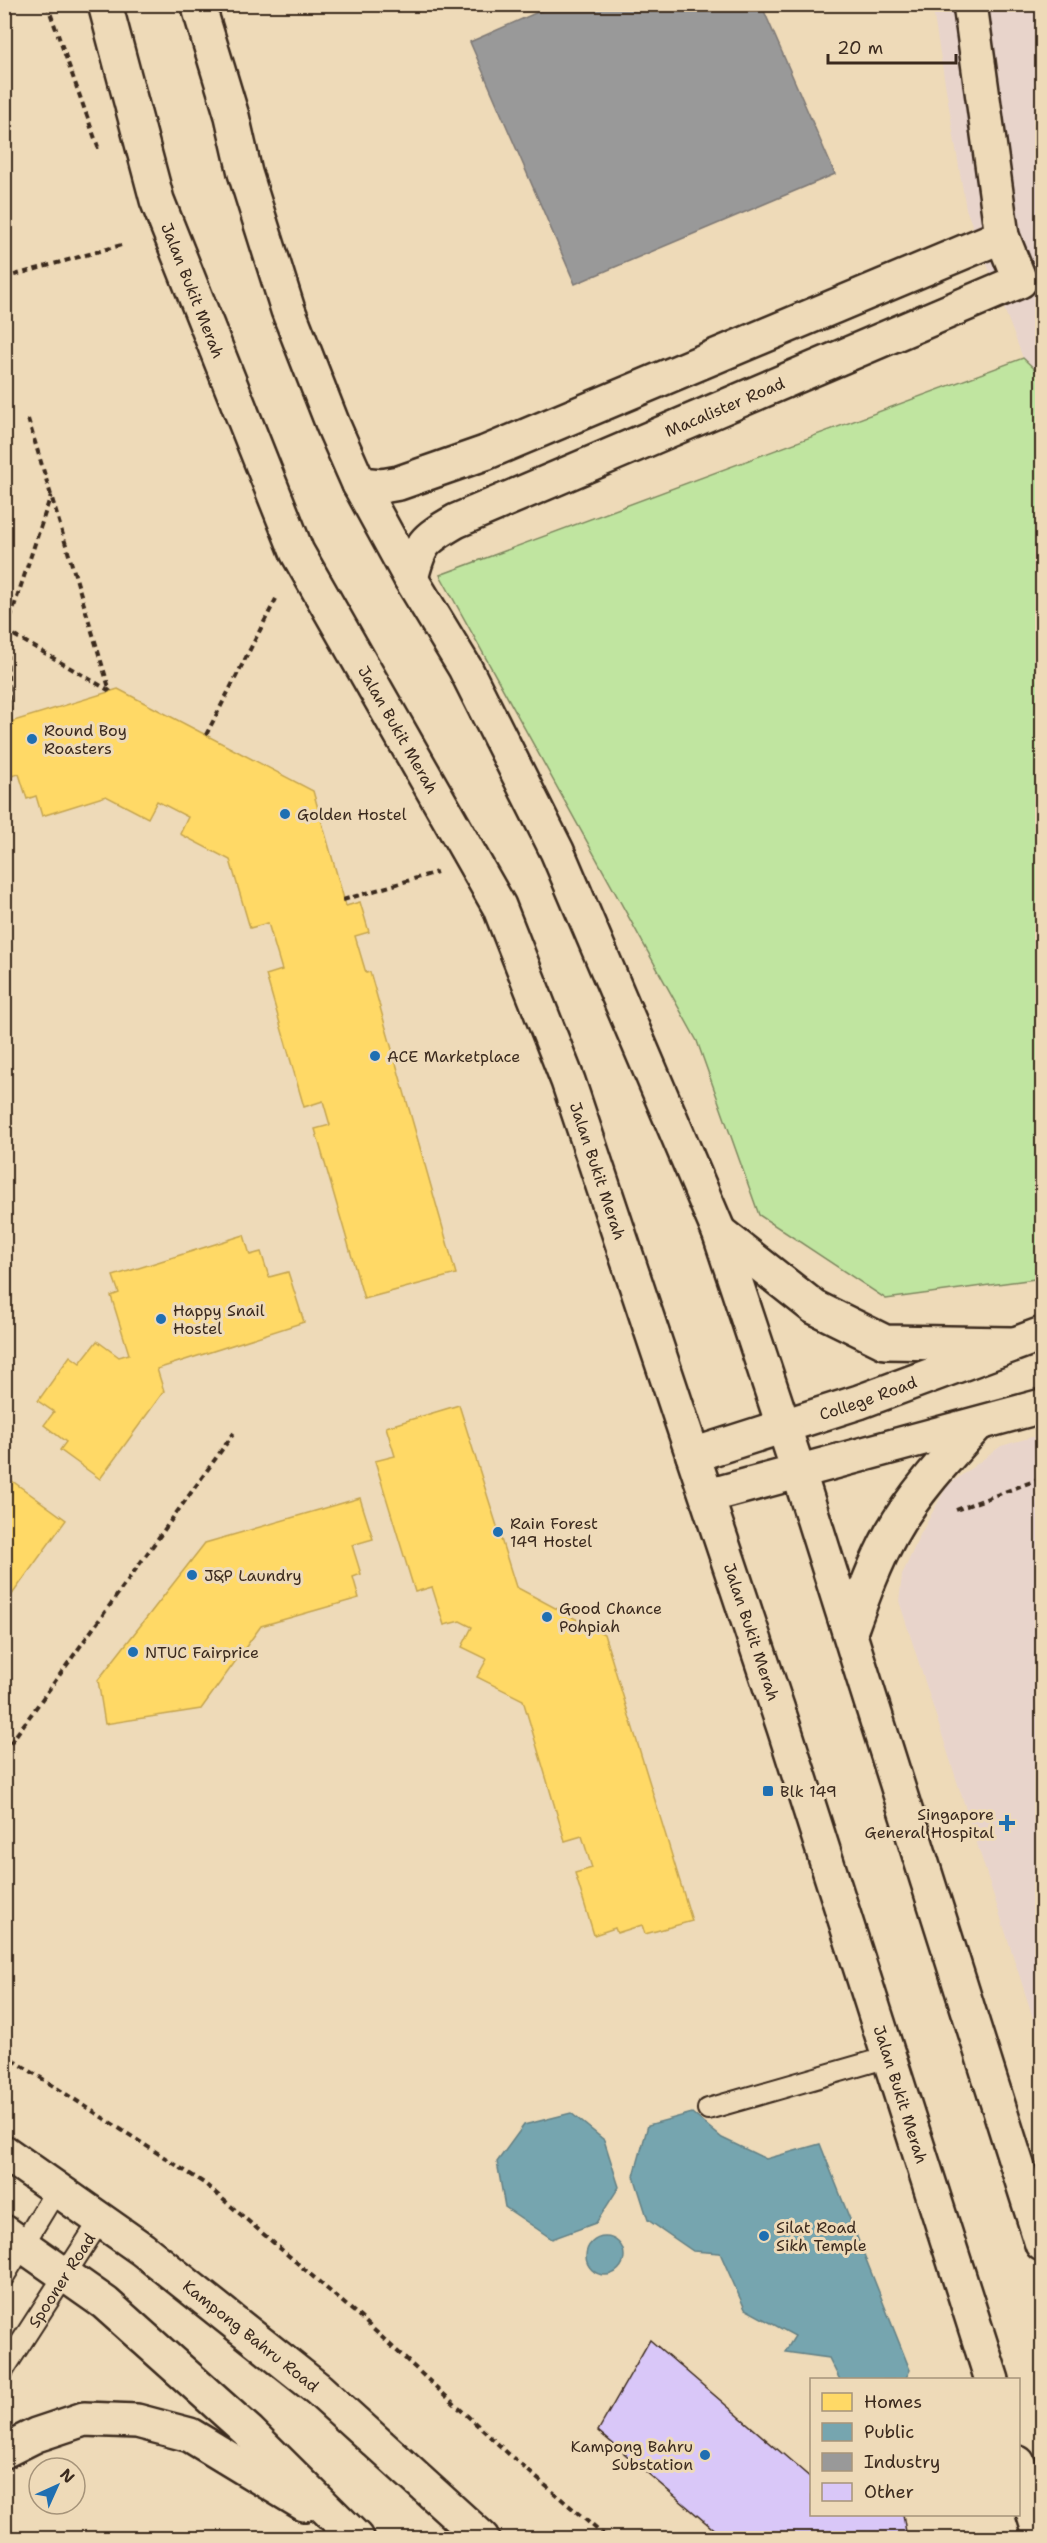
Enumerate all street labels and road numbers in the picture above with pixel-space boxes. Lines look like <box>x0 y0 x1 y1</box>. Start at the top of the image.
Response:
street label: Jalan Bukit Merah <box>156 220 229 361</box>
street label: Macalister Road <box>662 372 788 442</box>
street label: Jalan Bukit Merah <box>353 662 443 798</box>
street label: Jalan Bukit Merah <box>565 1099 630 1243</box>
street label: College Road <box>817 1371 920 1425</box>
street label: Jalan Bukit Merah <box>719 1560 784 1704</box>
street label: Jalan Bukit Merah <box>869 2023 932 2166</box>
street label: Spooner Road <box>24 2229 100 2332</box>
street label: Kampong Bahru Road <box>178 2276 323 2397</box>

